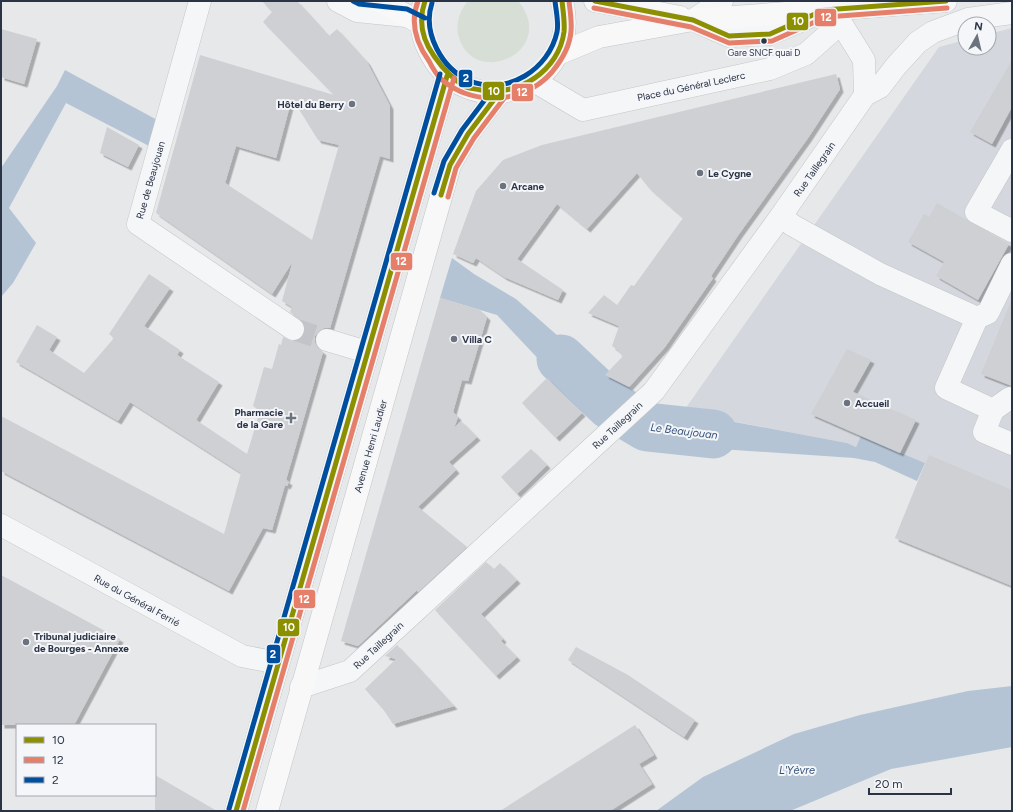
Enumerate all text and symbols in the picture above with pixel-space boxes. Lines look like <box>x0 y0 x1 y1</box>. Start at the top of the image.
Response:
line badge: 12 <box>814 8 837 27</box>
text: 12 <box>820 11 832 24</box>
line badge: 10 <box>786 12 809 31</box>
text: 10 <box>792 15 804 28</box>
north arrow <box>957 16 997 56</box>
text: N <box>973 20 983 34</box>
marker: Gare SNCF quai D <box>759 36 769 46</box>
place label: Gare SNCF quai D <box>727 47 801 58</box>
line badge: 2 <box>458 69 473 88</box>
street label: Place du Général Leclerc <box>636 69 747 104</box>
text: 2 <box>463 72 469 85</box>
line badge: 10 <box>482 81 505 101</box>
line badge: 12 <box>511 83 534 102</box>
text: 10 <box>488 85 500 98</box>
text: 12 <box>516 86 528 99</box>
place label: Hôtel du Berry <box>277 98 344 111</box>
marker: Hôtel du Berry <box>347 99 357 109</box>
street label: Rue de Beaujouan <box>133 139 168 221</box>
street label: Rue Taillegrain <box>791 139 838 199</box>
place label: Le Cygne <box>708 167 752 180</box>
marker: Le Cygne <box>695 168 705 178</box>
place label: Arcane <box>511 180 544 193</box>
marker: Arcane <box>498 181 508 191</box>
line badge: 12 <box>390 252 413 271</box>
text: 12 <box>395 255 407 268</box>
place label: Villa C <box>462 333 492 346</box>
marker: Villa C <box>449 334 459 344</box>
place label: Accueil <box>855 397 889 410</box>
street label: Avenue Henri Laudier <box>351 398 390 494</box>
street label: Rue Taillegrain <box>589 398 646 452</box>
marker: Accueil <box>842 398 852 408</box>
place label: Pharmacie de la Gare <box>234 406 283 431</box>
marker: Pharmacie de la Gare <box>286 413 296 423</box>
water label: Le Beaujouan <box>650 421 718 442</box>
street label: Rue du Général Ferrié <box>91 571 182 630</box>
line badge: 12 <box>293 589 316 609</box>
text: 12 <box>298 593 310 606</box>
line badge: 10 <box>277 618 300 637</box>
street label: Rue Taillegrain <box>350 618 407 672</box>
text: 10 <box>283 621 295 634</box>
place label: Tribunal judiciaire de Bourges - Annexe <box>34 630 129 655</box>
marker: Tribunal judiciaire de Bourges - Annexe <box>21 637 31 647</box>
line badge: 2 <box>266 644 281 664</box>
text: 2 <box>270 648 276 661</box>
legend <box>16 724 156 796</box>
text: 10 <box>52 733 65 747</box>
text: 12 <box>52 753 64 767</box>
water label: L'Yèvre <box>779 764 815 777</box>
scale bar <box>869 770 951 796</box>
text: 2 <box>52 773 59 787</box>
text: 20 m <box>875 777 903 791</box>

